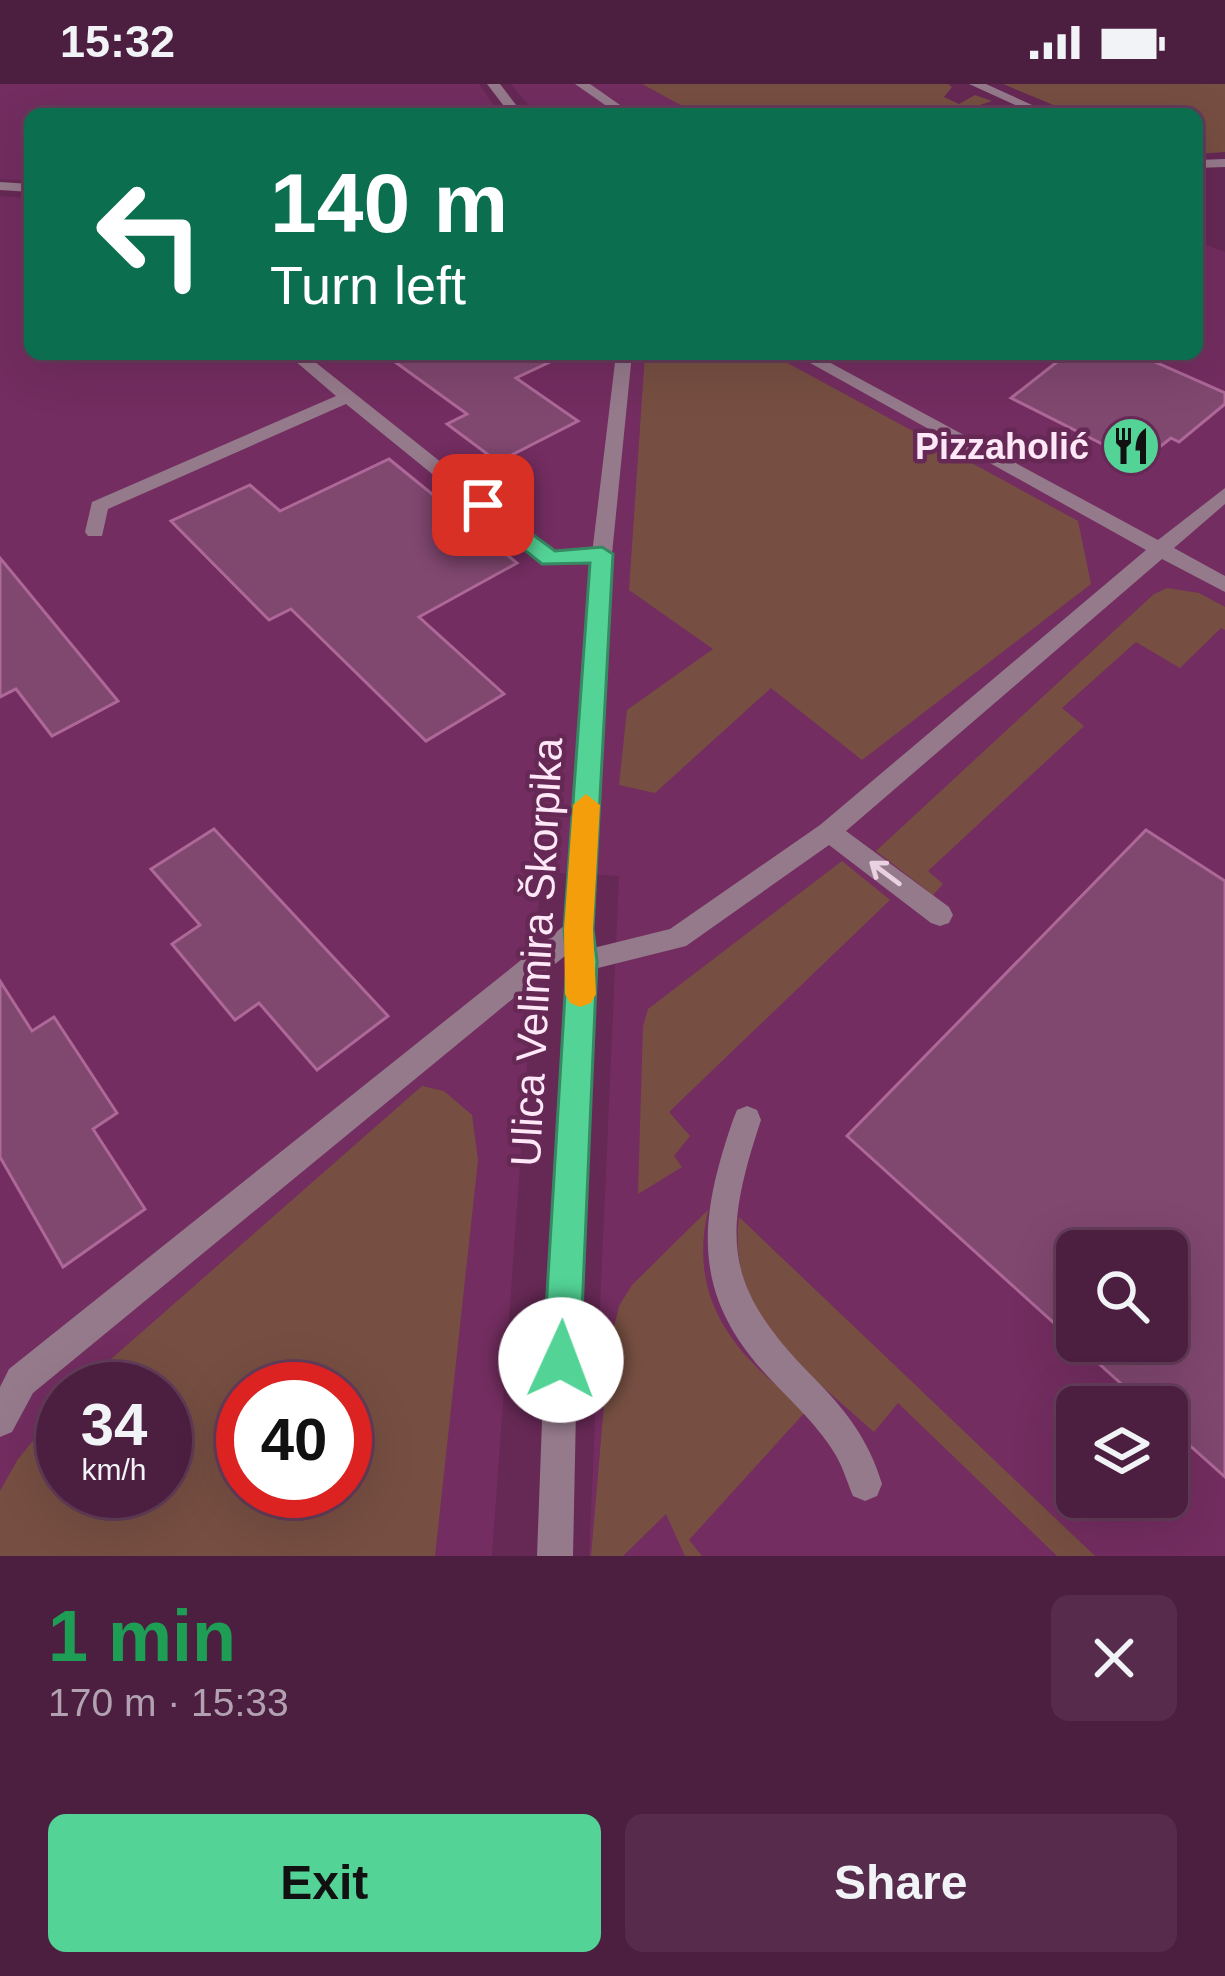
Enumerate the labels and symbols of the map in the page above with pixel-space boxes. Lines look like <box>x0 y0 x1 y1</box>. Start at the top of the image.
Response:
restaurant icon: Pizzaholić <box>1100 415 1162 477</box>
place label: Pizzaholić <box>915 426 1089 467</box>
pin <box>432 454 534 556</box>
street label: Ulica Velimira Škorpika <box>502 736 571 1168</box>
one-way arrow <box>869 861 902 887</box>
position arrow <box>498 1297 624 1423</box>
speed limit sign: 40 <box>216 1362 372 1518</box>

